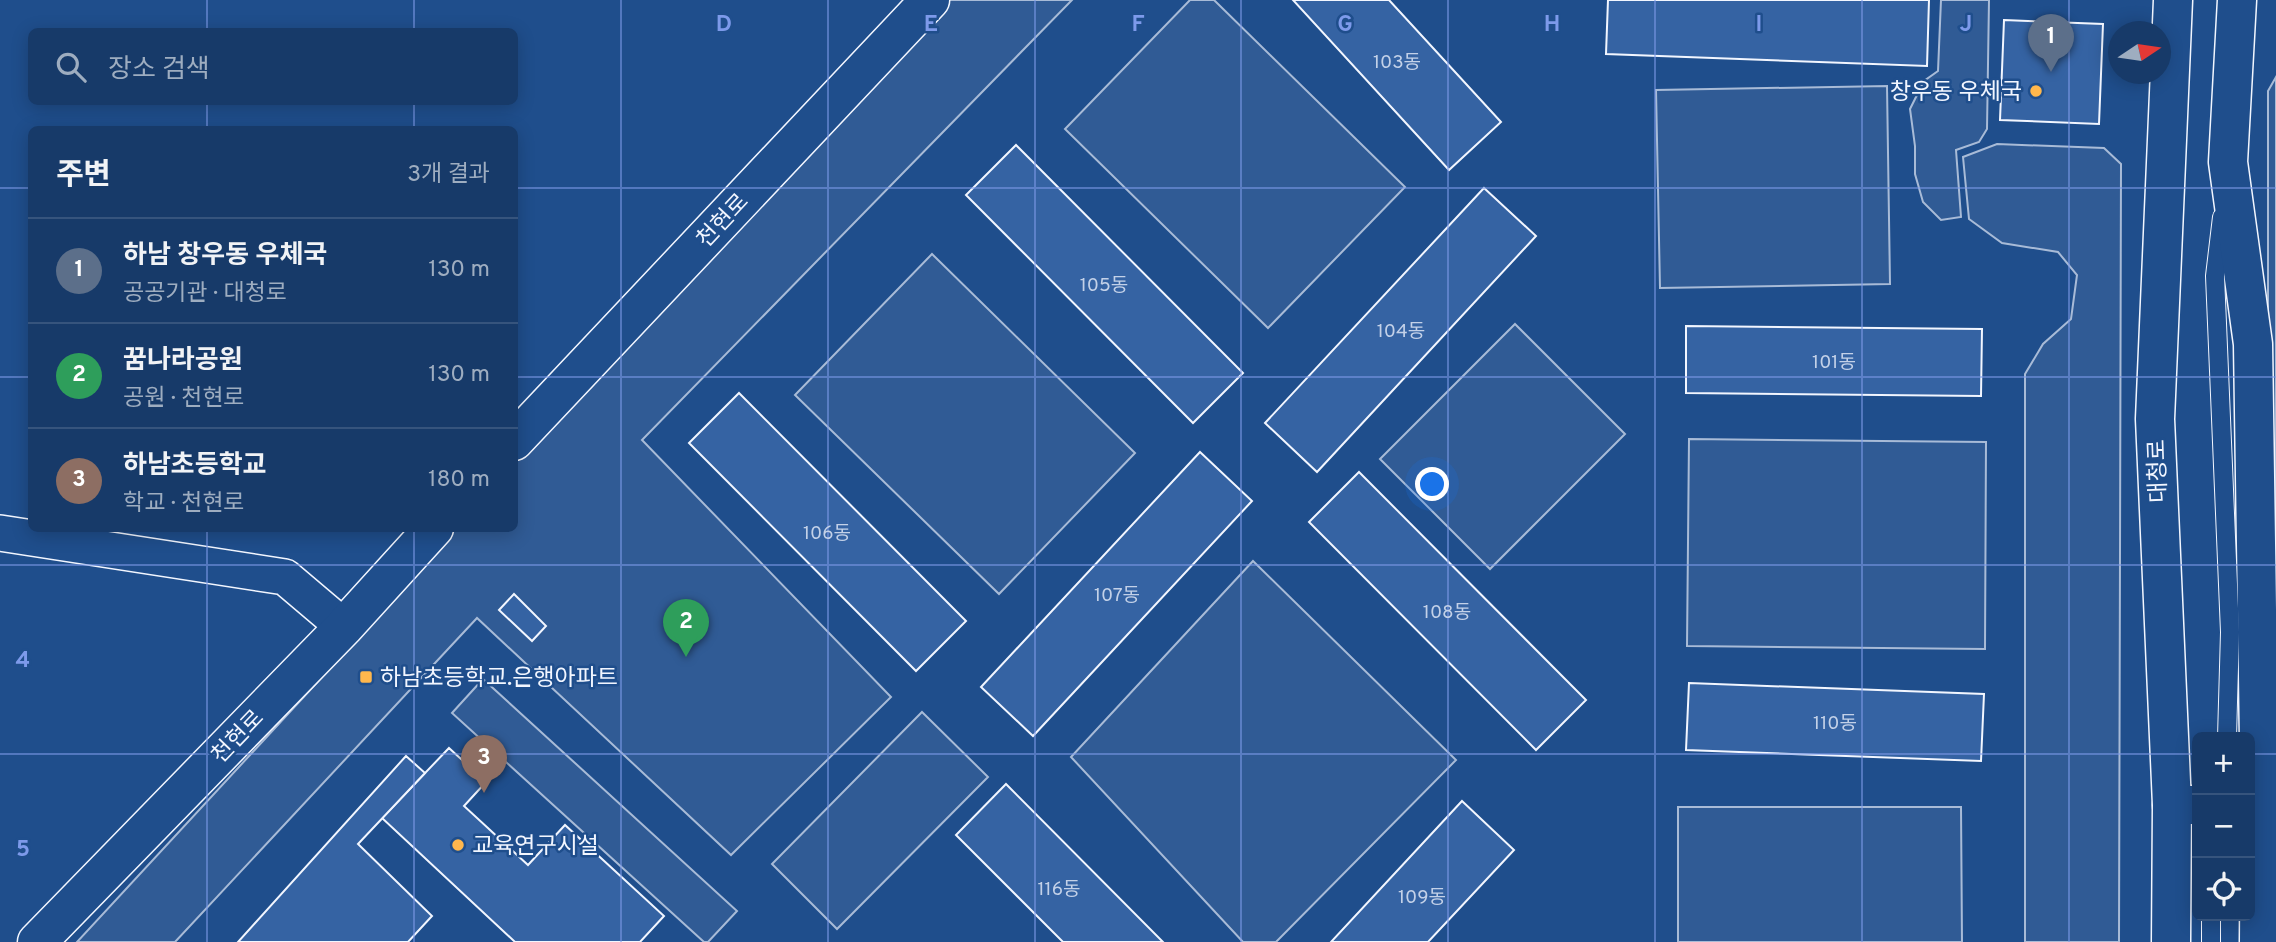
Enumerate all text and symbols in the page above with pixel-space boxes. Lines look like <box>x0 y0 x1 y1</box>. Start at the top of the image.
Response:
text: D <box>716 11 732 40</box>
text: E <box>924 11 938 40</box>
text: F <box>1131 11 1145 40</box>
text: G <box>1337 11 1353 40</box>
text: H <box>1544 11 1560 40</box>
text: I <box>1756 11 1762 40</box>
text: J <box>1960 11 1972 40</box>
pin: 1 <box>2028 14 2074 72</box>
north arrow <box>2108 21 2171 84</box>
search box <box>28 28 518 105</box>
icon: search <box>52 48 90 86</box>
house number: 103동 <box>1373 51 1421 75</box>
text: 장소 검색 <box>108 54 210 87</box>
place label: 창우동 우체국 <box>1890 79 2022 108</box>
marker: 창우동 우체국 <box>2028 83 2044 99</box>
text: 주변 <box>56 158 111 195</box>
text: 3개 결과 <box>407 161 490 190</box>
street label: 천현로 <box>692 189 756 255</box>
text: 하남 창우동 우체국 <box>123 240 327 273</box>
text: 1 <box>74 256 84 285</box>
text: 130 m <box>428 256 490 285</box>
house number: 105동 <box>1080 274 1128 298</box>
text: 공공기관 · 대청로 <box>123 280 287 309</box>
house number: 104동 <box>1377 320 1425 344</box>
text: 꿈나라공원 <box>123 345 243 378</box>
house number: 101동 <box>1812 351 1856 375</box>
text: 2 <box>72 361 86 390</box>
text: 130 m <box>428 361 490 390</box>
text: 공원 · 천현로 <box>123 385 245 414</box>
street label: 대청로 <box>2144 439 2175 503</box>
text: 하남초등학교 <box>123 450 267 483</box>
text: 3 <box>72 466 86 495</box>
text: 180 m <box>428 466 490 495</box>
your location <box>1415 467 1449 501</box>
text: 학교 · 천현로 <box>123 490 245 519</box>
house number: 106동 <box>803 522 851 546</box>
house number: 107동 <box>1094 584 1140 608</box>
pin: 2 <box>663 599 709 657</box>
house number: 108동 <box>1423 601 1471 625</box>
text: 4 <box>16 647 30 676</box>
place label: 하남초등학교.은행아파트 <box>380 665 618 694</box>
marker: 하남초등학교.은행아파트 <box>358 669 374 685</box>
street label: 천현로 <box>206 705 271 771</box>
house number: 110동 <box>1813 712 1857 736</box>
map controls <box>2192 732 2255 921</box>
button: + <box>2192 732 2255 795</box>
pin: 3 <box>461 735 507 793</box>
button: − <box>2192 795 2255 858</box>
place label: 교육연구시설 <box>472 833 599 862</box>
text: 5 <box>16 836 30 865</box>
marker: 교육연구시설 <box>450 837 466 853</box>
button: locate <box>2192 858 2255 921</box>
house number: 116동 <box>1038 878 1081 902</box>
house number: 109동 <box>1398 886 1446 910</box>

